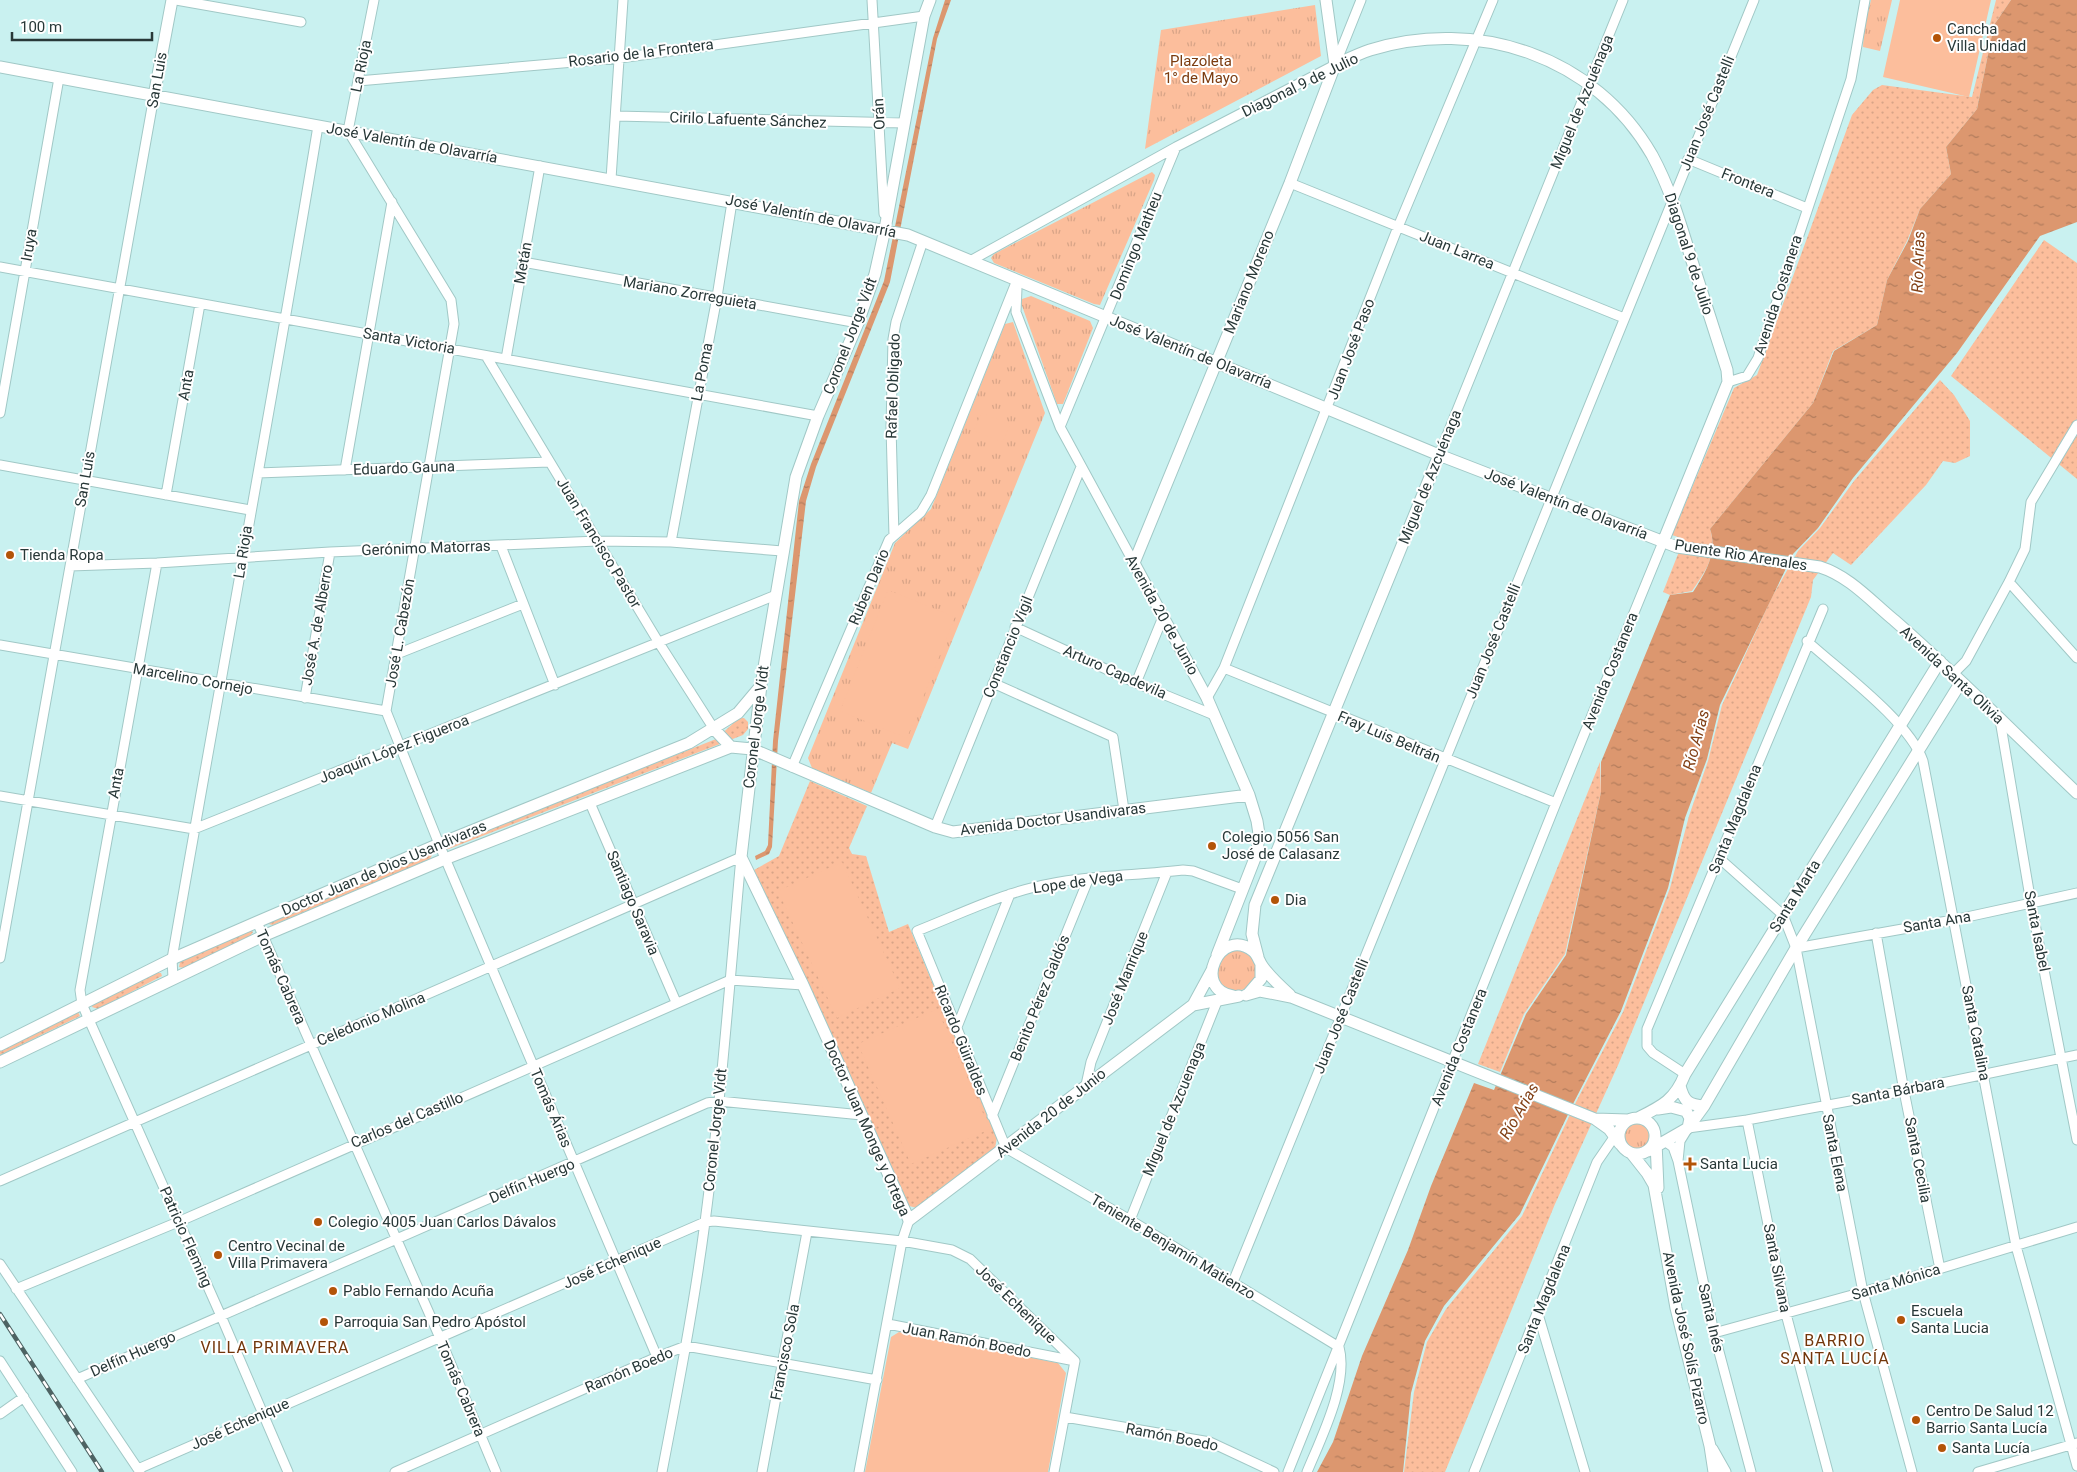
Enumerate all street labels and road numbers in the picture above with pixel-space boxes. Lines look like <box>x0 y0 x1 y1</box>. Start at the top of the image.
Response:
street label: Miguel de Azcuénaga <box>1547 32 1617 172</box>
street label: Rosario de la Frontera <box>567 35 715 71</box>
street label: La Rioja <box>347 38 375 94</box>
street label: Diagonal 9 de Julio <box>1239 49 1361 121</box>
street label: San Luis <box>143 51 171 109</box>
street label: Juan José Castelli <box>1676 53 1738 173</box>
street label: Orán <box>869 98 889 130</box>
street label: Cirilo Lafuente Sánchez <box>669 108 827 132</box>
street label: José Valentín de Olavarría <box>325 119 499 167</box>
street label: Frontera <box>1719 164 1777 202</box>
street label: Domingo Matheu <box>1106 189 1166 303</box>
street label: José Valentín de Olavarría <box>724 191 898 241</box>
street label: Diagonal 9 de Julio <box>1661 191 1717 317</box>
street label: Iruya <box>17 227 41 263</box>
street label: Juan Larrea <box>1417 227 1497 273</box>
street label: Mariano Moreno <box>1220 228 1278 336</box>
street label: Avenida Costanera <box>1750 233 1806 357</box>
street label: Metán <box>510 241 536 285</box>
street label: Mariano Zorreguieta <box>622 272 758 314</box>
street label: Coronel Jorge Vidt <box>819 275 881 397</box>
street label: Juan José Paso <box>1323 296 1379 402</box>
street label: José Valentín de Olavarría <box>1107 311 1275 393</box>
street label: Santa Victoria <box>361 324 457 358</box>
street label: Rafael Obligado <box>882 333 904 439</box>
street label: La Poma <box>688 341 716 403</box>
street label: Anta <box>174 368 198 402</box>
street label: Miguel de Azcuénaga <box>1395 407 1465 547</box>
street label: San Luis <box>71 450 99 508</box>
street label: Eduardo Gauna <box>353 457 455 479</box>
street label: José Valentín de Olavarría <box>1482 464 1650 544</box>
street label: Juan Francisco Pastor <box>553 474 645 612</box>
street label: La Rioja <box>230 524 256 580</box>
street label: Puente Rio Arenales <box>1673 536 1809 574</box>
street label: Gerónimo Matorras <box>361 537 491 559</box>
street label: Ruben Dario <box>845 546 893 628</box>
street label: Avenida 20 de Junio <box>1122 552 1202 678</box>
street label: José A. de Alberro <box>298 563 336 687</box>
street label: José L. Cabezón <box>382 577 418 689</box>
street label: Juan José Castelli <box>1462 581 1524 701</box>
street label: Constancio Vigil <box>979 593 1037 701</box>
street label: Avenida Costanera <box>1578 610 1642 732</box>
street label: Avenida Santa Olivia <box>1896 622 2008 728</box>
street label: Arturo Capdevila <box>1061 641 1169 703</box>
street label: Marcelino Cornejo <box>132 660 254 698</box>
street label: Coronel Jorge Vidt <box>740 664 772 790</box>
street label: Fray Luis Beltrán <box>1335 707 1443 767</box>
street label: Joaquín López Figueroa <box>316 711 472 787</box>
street label: Santa Magdalena <box>1705 762 1765 876</box>
street label: Anta <box>104 766 128 800</box>
street label: Avenida Doctor Usandivaras <box>959 799 1147 839</box>
street label: Doctor Juan de Dios Usandivaras <box>279 817 489 919</box>
street label: Santiago Saravia <box>603 848 663 958</box>
street label: Santa Marta <box>1766 856 1824 936</box>
street label: Lope de Vega <box>1032 867 1124 897</box>
street label: Santa Isabel <box>2020 889 2054 973</box>
street label: Santa Ana <box>1902 907 1972 937</box>
street label: Tomás Cabrera <box>252 927 310 1027</box>
street label: José Manrique <box>1098 929 1152 1027</box>
street label: Benito Pérez Galdós <box>1006 932 1074 1064</box>
street label: Juan José Castelli <box>1310 956 1372 1076</box>
street label: Ricardo Güiraldes <box>931 982 991 1098</box>
street label: Santa Catalina <box>1958 984 1994 1082</box>
street label: Avenida Costanera <box>1427 986 1491 1108</box>
street label: Celedonio Molina <box>314 988 428 1050</box>
street label: Doctor Juan Monge y Ortega <box>820 1037 914 1219</box>
street label: Miguel de Azcuenaga <box>1139 1039 1209 1179</box>
street label: Avenida 20 de Junio <box>992 1064 1110 1162</box>
street label: Tomás Árias <box>526 1066 576 1150</box>
street label: Coronel Jorge Vidt <box>700 1067 730 1193</box>
street label: Santa Bárbara <box>1850 1073 1946 1109</box>
street label: Carlos del Castillo <box>348 1088 466 1152</box>
street label: Santa Elena <box>1819 1113 1851 1193</box>
street label: Santa Cecilia <box>1901 1116 1935 1204</box>
street label: Delfín Huergo <box>486 1155 578 1207</box>
street label: Patricio Fleming <box>156 1184 216 1290</box>
street label: Teniente Benjamín Matienzo <box>1087 1191 1259 1303</box>
street label: Santa Silvana <box>1760 1222 1794 1314</box>
street label: José Echenique <box>560 1233 664 1293</box>
street label: Santa Magdalena <box>1514 1242 1574 1356</box>
street label: Avenida José Solís Pizarro <box>1659 1250 1713 1426</box>
street label: Santa Mónica <box>1850 1260 1942 1304</box>
street label: José Echenique <box>972 1261 1060 1347</box>
street label: Santa Inés <box>1694 1282 1728 1354</box>
street label: Francisco Sola <box>767 1302 803 1402</box>
street label: Juan Ramón Boedo <box>901 1319 1033 1361</box>
street label: Delfín Huergo <box>88 1327 178 1381</box>
street label: Tomás Cabrera <box>433 1339 489 1439</box>
street label: Ramón Boedo <box>582 1343 676 1397</box>
street label: José Echenique <box>188 1394 292 1454</box>
street label: Ramón Boedo <box>1124 1419 1220 1455</box>

